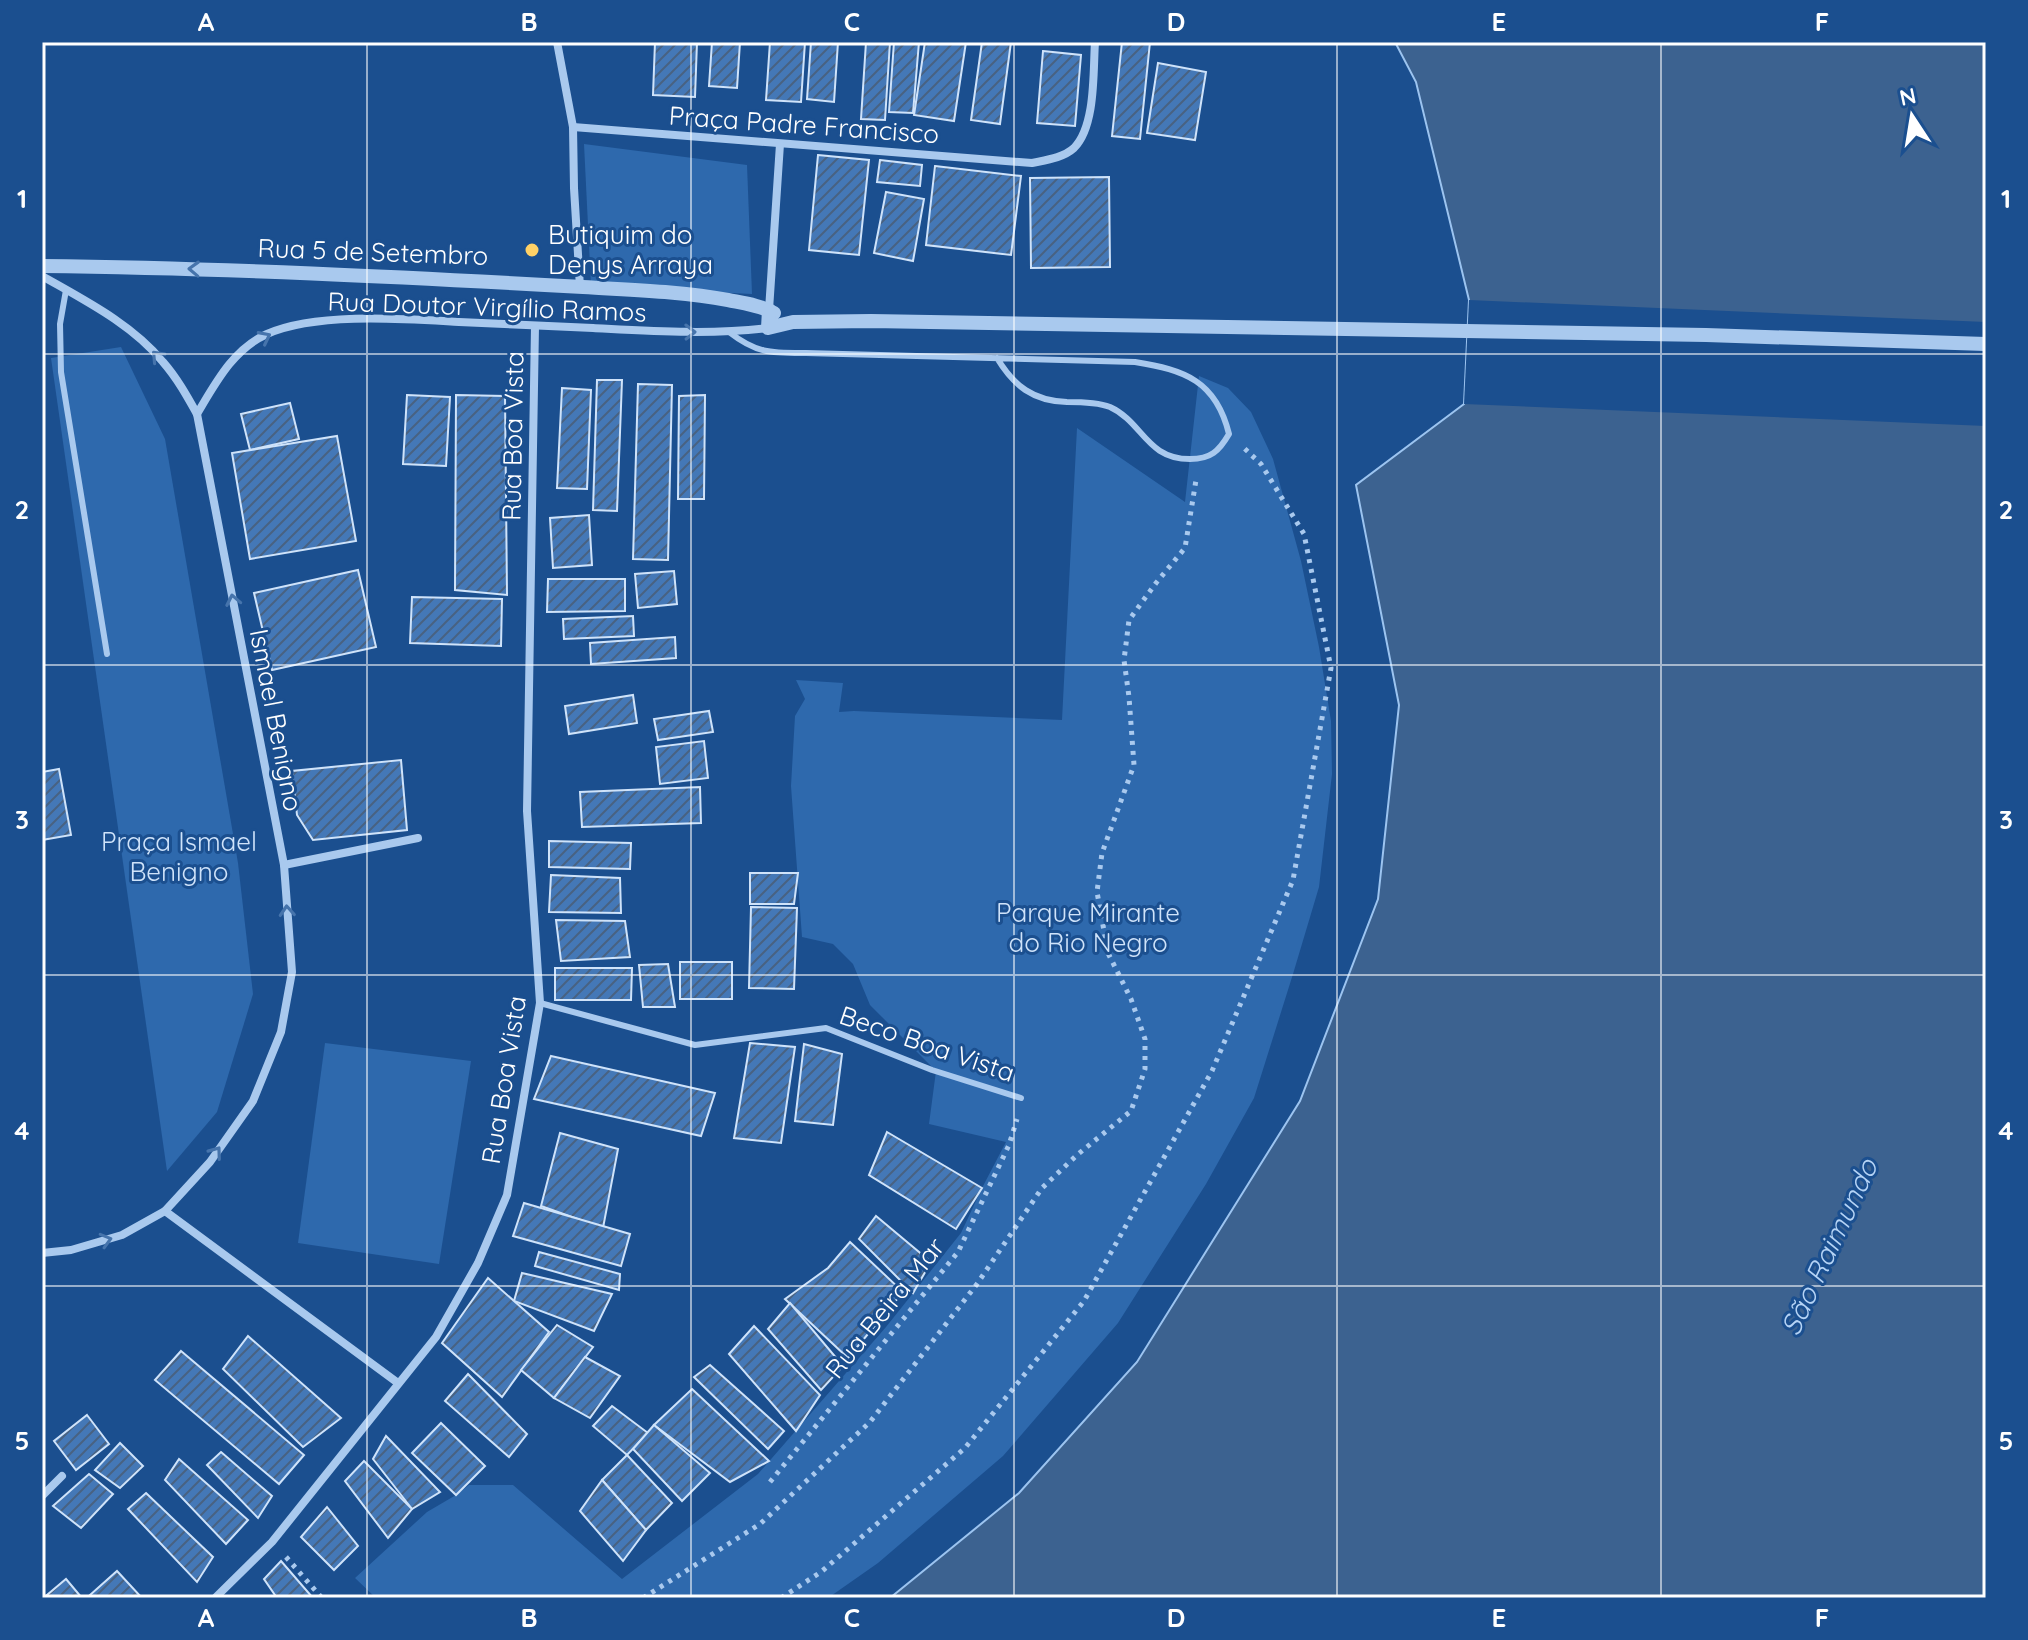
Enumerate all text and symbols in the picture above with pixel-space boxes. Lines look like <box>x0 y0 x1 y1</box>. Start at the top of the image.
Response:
text: A <box>198 5 215 38</box>
text: B <box>520 5 538 38</box>
text: C <box>844 5 860 38</box>
text: D <box>1167 5 1185 38</box>
text: E <box>1492 5 1506 38</box>
text: F <box>1815 5 1829 38</box>
north arrow <box>1872 76 1952 156</box>
text: N <box>1897 81 1919 112</box>
street label: Praça Padre Francisco <box>668 99 940 150</box>
text: 1 <box>17 182 27 215</box>
text: 1 <box>2001 182 2011 215</box>
place label: Butiquim do Denys Arraya <box>548 218 713 281</box>
street label: Rua 5 de Setembro <box>257 231 489 272</box>
marker: Butiquim do Denys Arraya <box>523 241 541 259</box>
one-way arrow <box>187 260 200 277</box>
street label: Rua Doutor Virgílio Ramos <box>327 284 647 329</box>
one-way arrow <box>684 323 697 341</box>
one-way arrow <box>257 331 272 346</box>
one-way arrow <box>151 351 166 365</box>
street label: Rua Boa Vista <box>495 351 530 521</box>
text: 2 <box>15 493 29 526</box>
text: 2 <box>1999 493 2013 526</box>
one-way arrow <box>225 593 242 606</box>
street label: Ismael Benigno <box>243 626 310 814</box>
text: 3 <box>15 803 29 836</box>
text: 3 <box>1999 803 2013 836</box>
park label: Praça Ismael Benigno <box>101 825 257 888</box>
park label: Parque Mirante do Rio Negro <box>996 896 1180 959</box>
one-way arrow <box>279 904 296 917</box>
street label: Rua Boa Vista <box>474 993 533 1166</box>
street label: Beco Boa Vista <box>835 998 1019 1089</box>
text: 4 <box>14 1114 30 1147</box>
text: 4 <box>1998 1114 2014 1147</box>
one-way arrow <box>206 1147 221 1161</box>
water label: São Raimundo <box>1772 1152 1885 1341</box>
street label: Rua Beira Mar <box>818 1231 951 1385</box>
one-way arrow <box>99 1232 113 1249</box>
text: 5 <box>15 1424 29 1457</box>
text: 5 <box>1999 1424 2013 1457</box>
text: A <box>198 1601 215 1634</box>
text: B <box>520 1601 538 1634</box>
text: C <box>844 1601 860 1634</box>
text: D <box>1167 1601 1185 1634</box>
text: E <box>1492 1601 1506 1634</box>
text: F <box>1815 1601 1829 1634</box>

